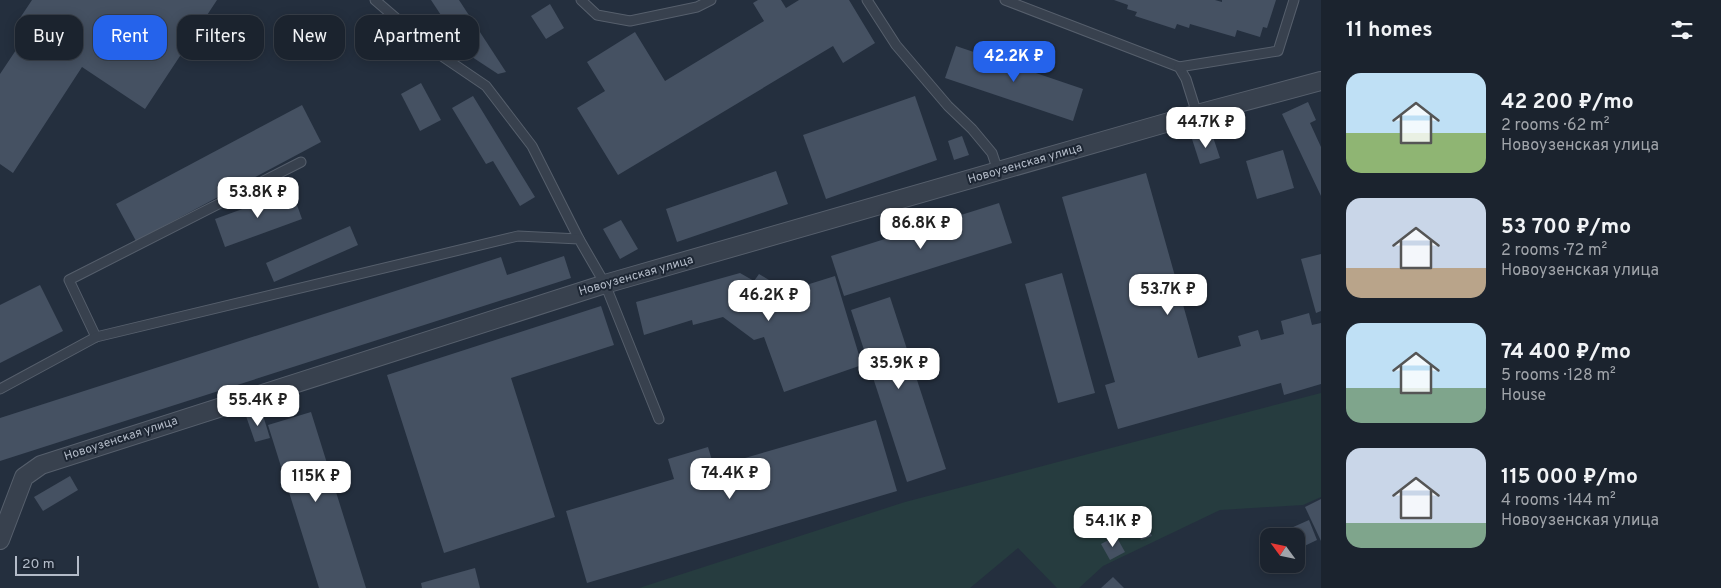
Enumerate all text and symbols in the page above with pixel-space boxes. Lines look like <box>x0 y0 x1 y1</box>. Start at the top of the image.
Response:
chip: Buy <box>15 15 83 60</box>
chip: Rent <box>93 15 167 60</box>
chip: Filters <box>177 15 264 60</box>
chip: New <box>274 15 345 60</box>
chip: Apartment <box>355 15 479 60</box>
icon: filters <box>1668 16 1696 44</box>
text: 11 homes <box>1346 17 1433 44</box>
pin: 42.2K ₽ <box>968 41 1060 83</box>
text: 42.2K ₽ <box>984 47 1044 67</box>
text: 42 200 ₽/mo <box>1501 89 1634 116</box>
icon: home <box>1386 93 1446 153</box>
pin: 44.7K ₽ <box>1160 106 1252 149</box>
text: 44.7K ₽ <box>1177 113 1235 133</box>
text: 2 rooms · 62 m² <box>1501 116 1609 136</box>
text: Новоузенская улица <box>1501 136 1659 156</box>
street label: Новоузенская улица <box>966 140 1084 188</box>
pin: 53.8K ₽ <box>212 176 304 219</box>
text: 53.8K ₽ <box>229 183 287 203</box>
pin: 86.8K ₽ <box>875 208 967 250</box>
text: 86.8K ₽ <box>891 214 951 234</box>
text: 53 700 ₽/mo <box>1501 214 1631 241</box>
icon: home <box>1386 218 1446 278</box>
text: 2 rooms · 72 m² <box>1501 241 1607 261</box>
street label: Новоузенская улица <box>577 252 695 300</box>
text: Новоузенская улица <box>1501 261 1659 281</box>
pin: 53.7K ₽ <box>1122 274 1214 316</box>
pin: 46.2K ₽ <box>723 280 815 322</box>
text: 53.7K ₽ <box>1140 280 1196 300</box>
text: 46.2K ₽ <box>739 286 799 306</box>
text: 74 400 ₽/mo <box>1501 339 1631 366</box>
icon: home <box>1386 343 1446 403</box>
pin: 35.9K ₽ <box>853 348 945 390</box>
text: 35.9K ₽ <box>870 354 928 374</box>
text: 5 rooms · 128 m² <box>1501 366 1616 386</box>
pin: 55.4K ₽ <box>212 384 304 427</box>
text: House <box>1501 386 1546 406</box>
text: 55.4K ₽ <box>228 391 288 411</box>
street label: Новоузенская улица <box>62 413 180 465</box>
pin: 74.4K ₽ <box>684 458 776 500</box>
pin: 115K ₽ <box>275 460 357 503</box>
text: 74.4K ₽ <box>701 464 759 484</box>
text: 115 000 ₽/mo <box>1501 464 1638 491</box>
text: 115K ₽ <box>292 467 340 487</box>
icon: home <box>1386 468 1446 528</box>
text: 4 rooms · 144 m² <box>1501 491 1616 511</box>
pin: 54.1K ₽ <box>1067 506 1159 548</box>
text: Новоузенская улица <box>1501 511 1659 531</box>
text: 54.1K ₽ <box>1085 512 1141 532</box>
north arrow <box>1260 528 1305 572</box>
map controls <box>1260 528 1305 573</box>
scale bar <box>15 553 79 576</box>
text: 20 m <box>22 556 55 573</box>

